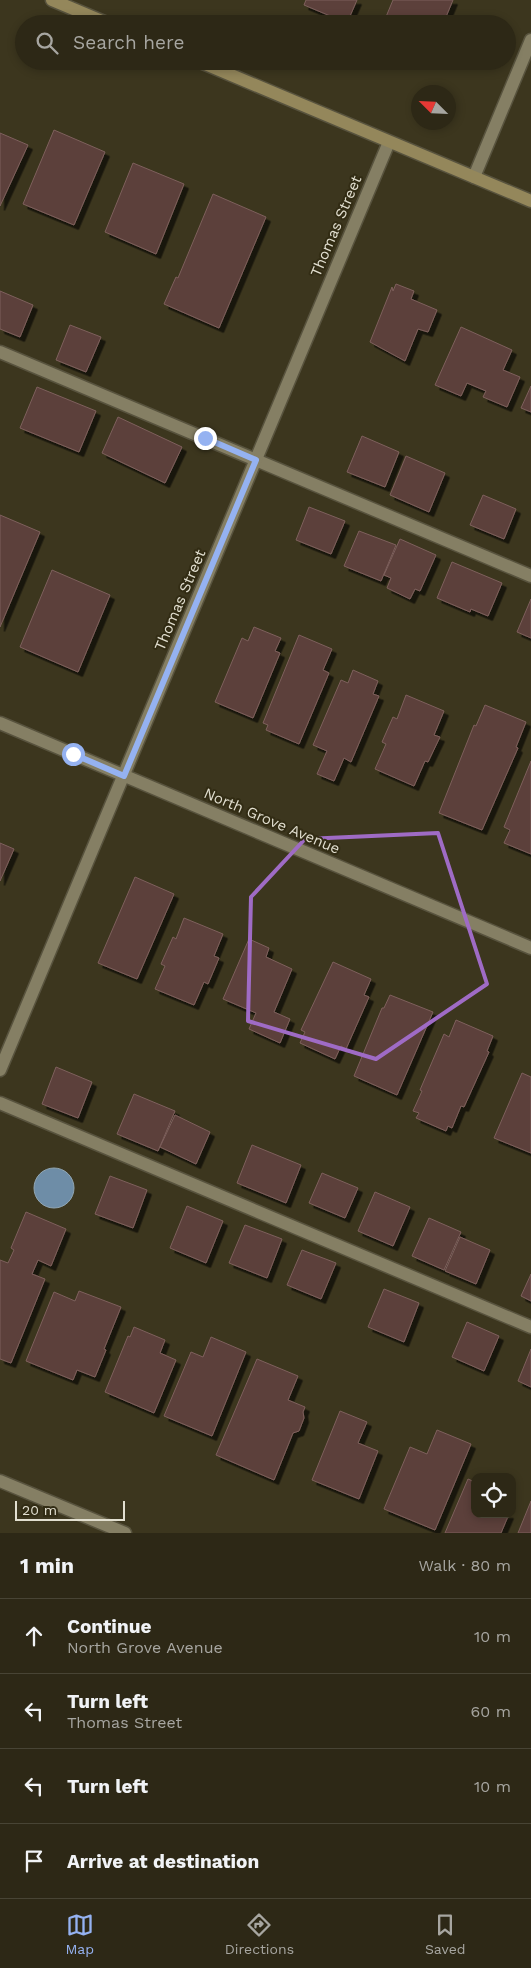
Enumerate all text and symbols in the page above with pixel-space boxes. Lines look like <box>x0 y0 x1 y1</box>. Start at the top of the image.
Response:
search box <box>15 15 516 70</box>
icon: search <box>33 29 61 57</box>
text: Search here <box>73 31 184 54</box>
north arrow <box>411 85 456 130</box>
street label: Thomas Street <box>307 172 366 279</box>
route end <box>194 427 217 450</box>
street label: Thomas Street <box>151 546 210 653</box>
route start <box>62 743 85 766</box>
street label: North Grove Avenue <box>201 784 343 858</box>
map controls <box>471 1473 516 1518</box>
button: locate <box>471 1473 516 1518</box>
scale bar <box>15 1498 125 1521</box>
text: 20 m <box>22 1502 57 1518</box>
text: 1 min <box>20 1553 74 1578</box>
text: Walk · 80 m <box>419 1556 511 1575</box>
text: Continue <box>67 1615 151 1638</box>
icon: ahead <box>20 1622 48 1650</box>
text: 10 m <box>474 1627 511 1646</box>
text: North Grove Avenue <box>67 1638 223 1657</box>
text: Turn left <box>67 1690 148 1713</box>
icon: left <box>20 1697 48 1725</box>
text: 60 m <box>471 1702 511 1721</box>
text: Thomas Street <box>67 1713 182 1732</box>
icon: left <box>20 1772 48 1800</box>
text: Turn left <box>67 1775 148 1798</box>
text: 10 m <box>474 1777 511 1796</box>
icon: arrive <box>20 1847 48 1875</box>
text: Arrive at destination <box>67 1850 259 1873</box>
tab: Map <box>65 1911 94 1957</box>
tab: Directions <box>225 1911 294 1957</box>
tab: Saved <box>425 1911 466 1957</box>

